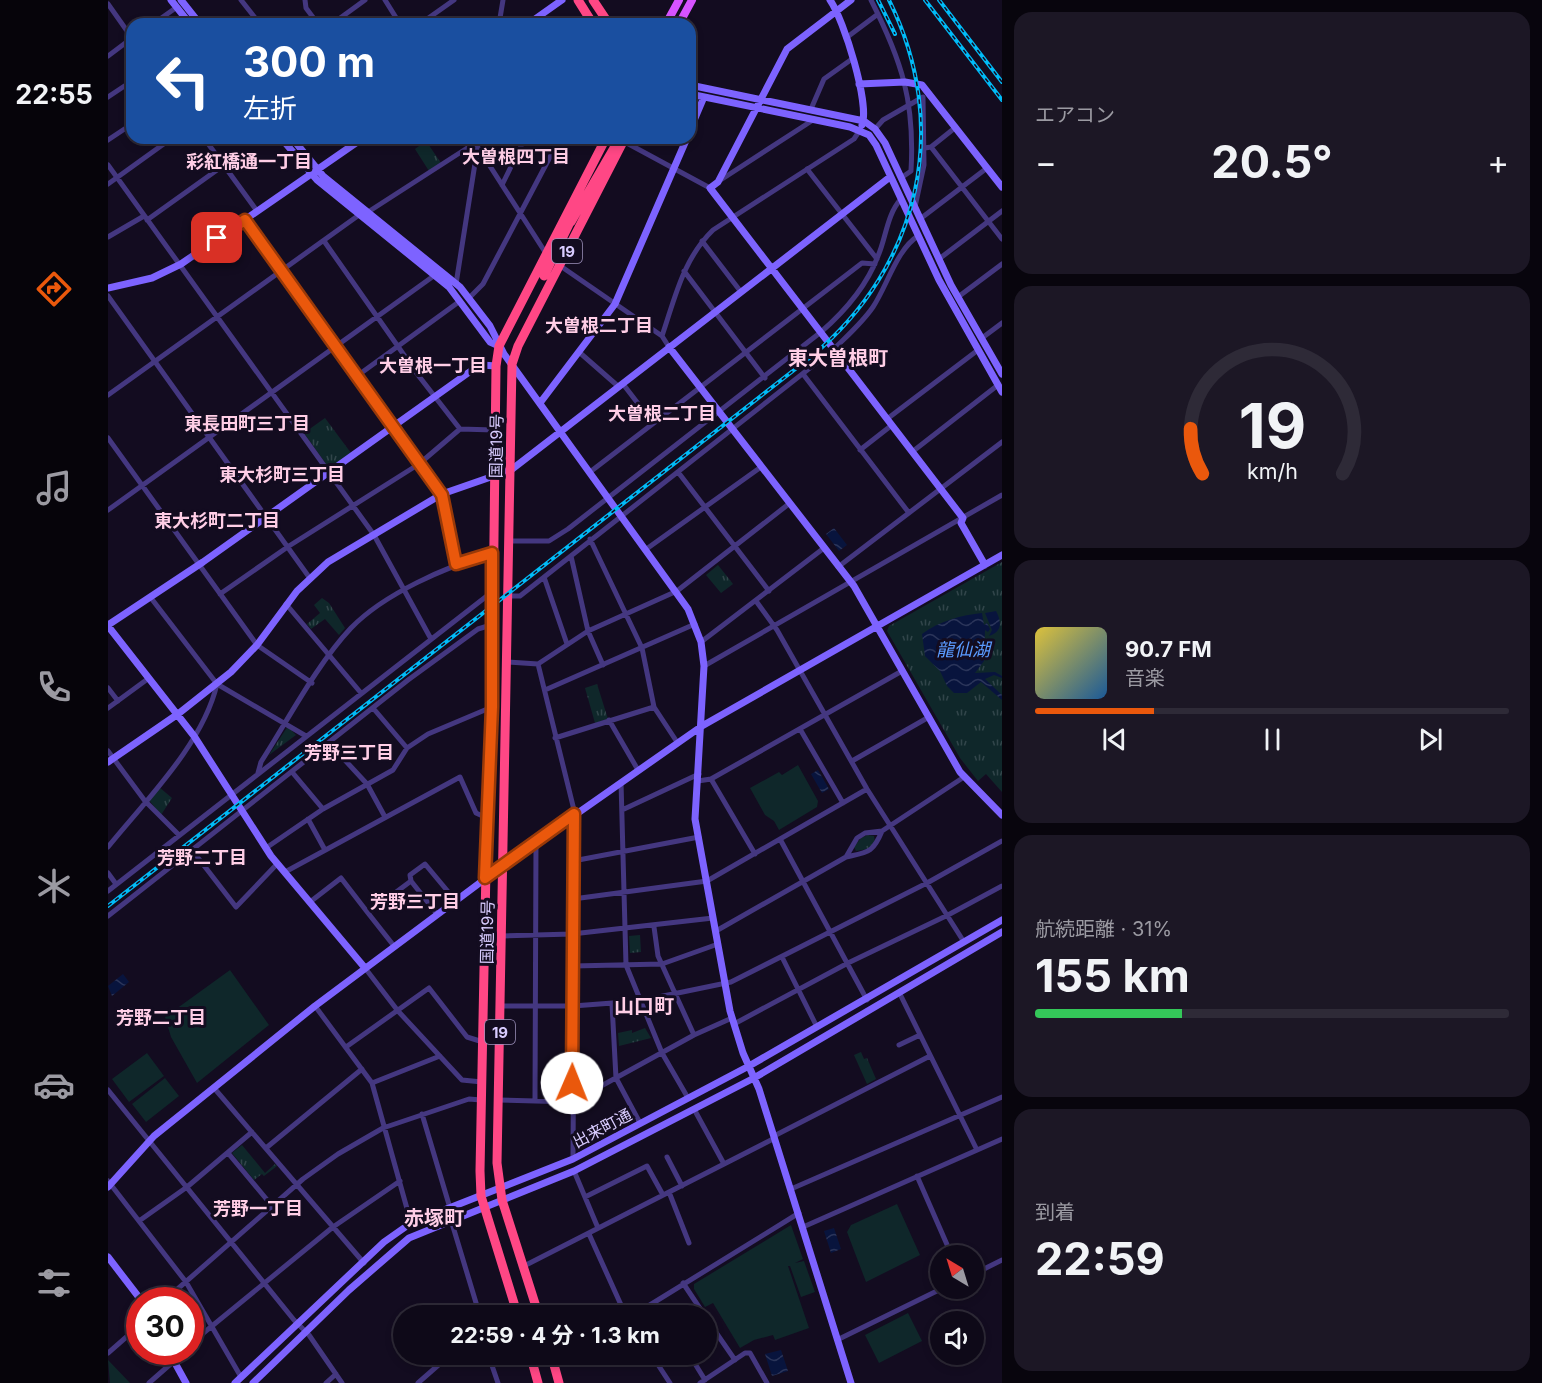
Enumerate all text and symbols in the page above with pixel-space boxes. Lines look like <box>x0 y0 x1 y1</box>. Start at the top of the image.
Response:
text: 300 m <box>243 36 375 87</box>
icon: left <box>144 42 222 120</box>
text: 22:55 <box>15 78 93 111</box>
text: 左折 <box>243 92 297 125</box>
text: エアコン <box>1035 103 1115 127</box>
text: 20.5° <box>1211 134 1333 189</box>
text: − <box>1035 142 1057 182</box>
text: + <box>1487 142 1509 182</box>
district label: 大曽根四丁目 <box>462 146 570 167</box>
district label: 彩紅橋通一丁目 <box>186 151 312 172</box>
pin <box>191 212 242 263</box>
icon: arrive <box>200 221 233 254</box>
road number: 19 <box>552 239 582 263</box>
icon: directions <box>33 268 75 310</box>
district label: 大曽根二丁目 <box>545 315 653 336</box>
district label: 東大曽根町 <box>788 346 888 370</box>
district label: 大曽根一丁目 <box>379 355 487 376</box>
text: 19 <box>1238 388 1306 463</box>
district label: 大曽根二丁目 <box>608 403 716 424</box>
district label: 東長田町三丁目 <box>184 413 310 434</box>
street label: 国道19号 <box>485 414 507 478</box>
text: km/h <box>1247 459 1297 485</box>
district label: 東大杉町三丁目 <box>219 464 345 485</box>
icon: music <box>33 467 75 509</box>
district label: 東大杉町二丁目 <box>154 510 280 531</box>
text: 90.7 FM <box>1125 636 1212 662</box>
water label: 龍仙湖 <box>936 639 993 660</box>
icon: phone <box>33 666 75 708</box>
text: 音楽 <box>1125 666 1165 690</box>
icon: previous <box>1098 723 1131 756</box>
icon: pause <box>1256 723 1289 756</box>
icon: next <box>1414 723 1447 756</box>
district label: 芳野三丁目 <box>304 742 394 763</box>
district label: 芳野二丁目 <box>157 847 247 868</box>
icon: climate <box>33 865 75 907</box>
district label: 芳野三丁目 <box>370 891 460 912</box>
street label: 国道19号 <box>476 900 498 964</box>
text: 航続距離 · 31% <box>1035 917 1172 941</box>
text: 155 km <box>1035 948 1190 1003</box>
district label: 山口町 <box>614 994 674 1018</box>
district label: 芳野二丁目 <box>116 1007 206 1028</box>
road number: 19 <box>485 1020 515 1044</box>
position arrow <box>540 1051 604 1115</box>
icon: car <box>33 1064 75 1106</box>
street label: 出来町通 <box>569 1104 635 1152</box>
district label: 芳野一丁目 <box>213 1198 303 1219</box>
text: 到着 <box>1035 1200 1075 1224</box>
district label: 赤塚町 <box>404 1206 464 1230</box>
text: 22:59 <box>1035 1231 1165 1286</box>
north arrow <box>930 1245 984 1299</box>
map controls <box>930 1245 984 1365</box>
icon: filters <box>33 1262 75 1304</box>
speed limit sign: 30 <box>126 1287 204 1365</box>
button: sound <box>930 1311 984 1365</box>
text: 22:59 · 4 分 · 1.3 km <box>450 1322 660 1348</box>

